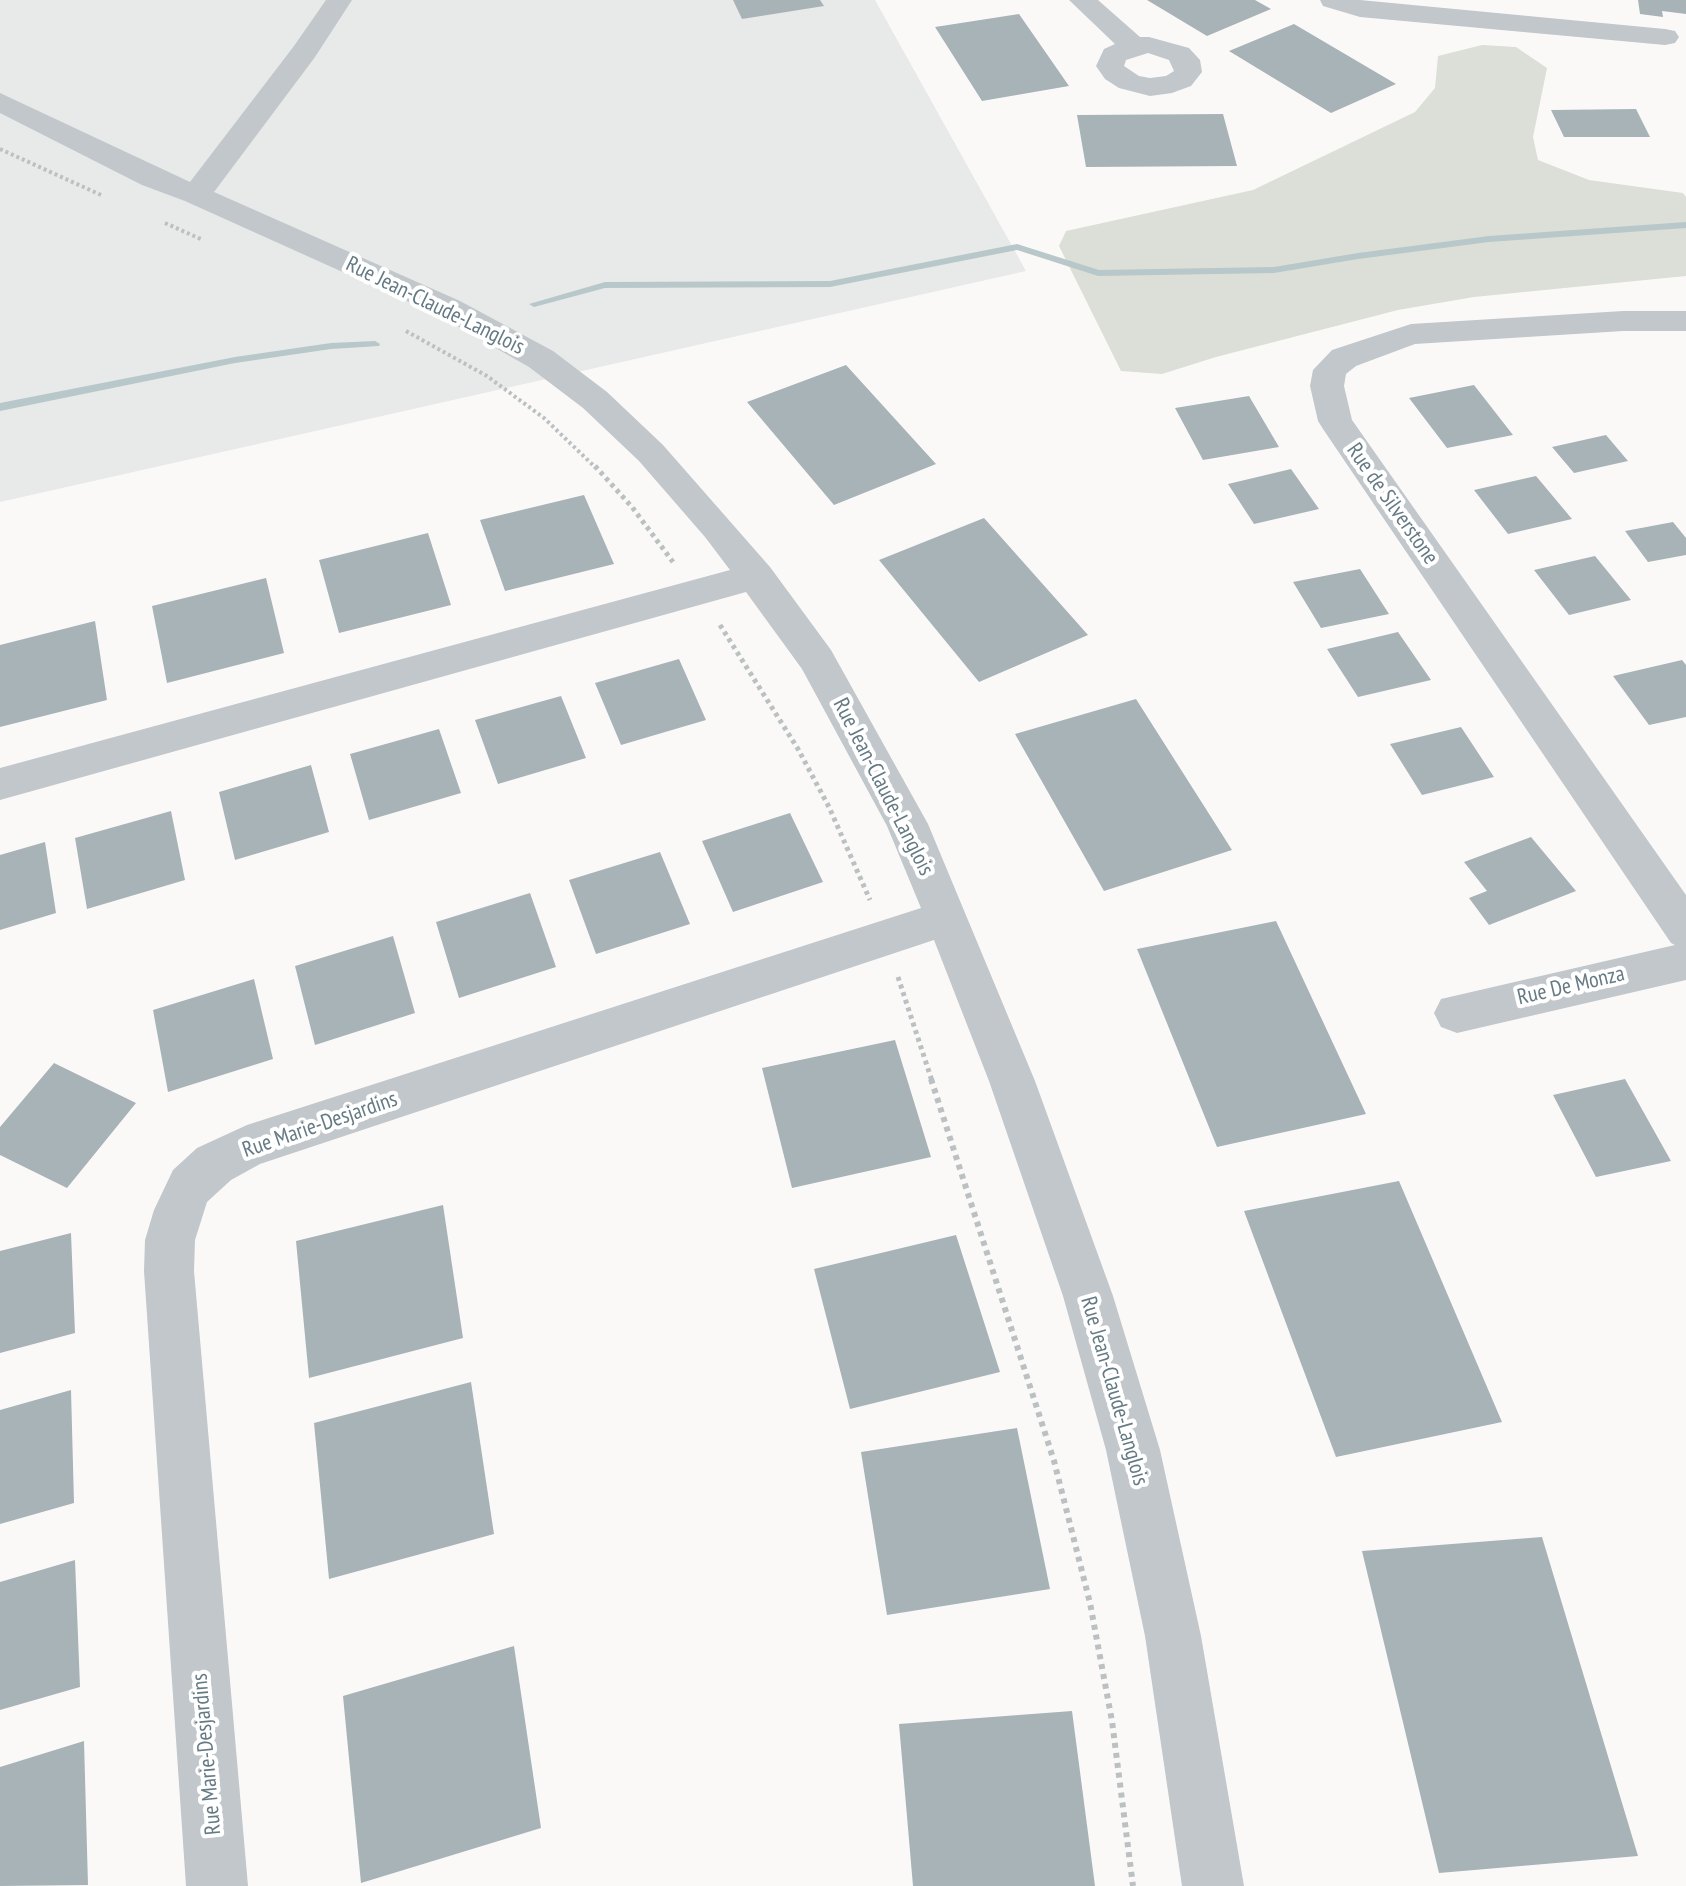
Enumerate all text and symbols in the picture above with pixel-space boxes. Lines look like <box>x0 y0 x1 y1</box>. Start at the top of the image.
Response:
street label: Rue Jean-Claude-Langlois <box>341 251 529 361</box>
street label: Rue de Silverstone <box>1341 438 1443 570</box>
street label: Rue Jean-Claude-Langlois <box>827 694 939 880</box>
street label: Rue De Monza <box>1515 961 1627 1011</box>
street label: Rue Marie-Desjardins <box>239 1086 401 1164</box>
street label: Rue Jean-Claude-Langlois <box>1074 1293 1154 1489</box>
street label: Rue Marie-Desjardins <box>187 1672 227 1836</box>

